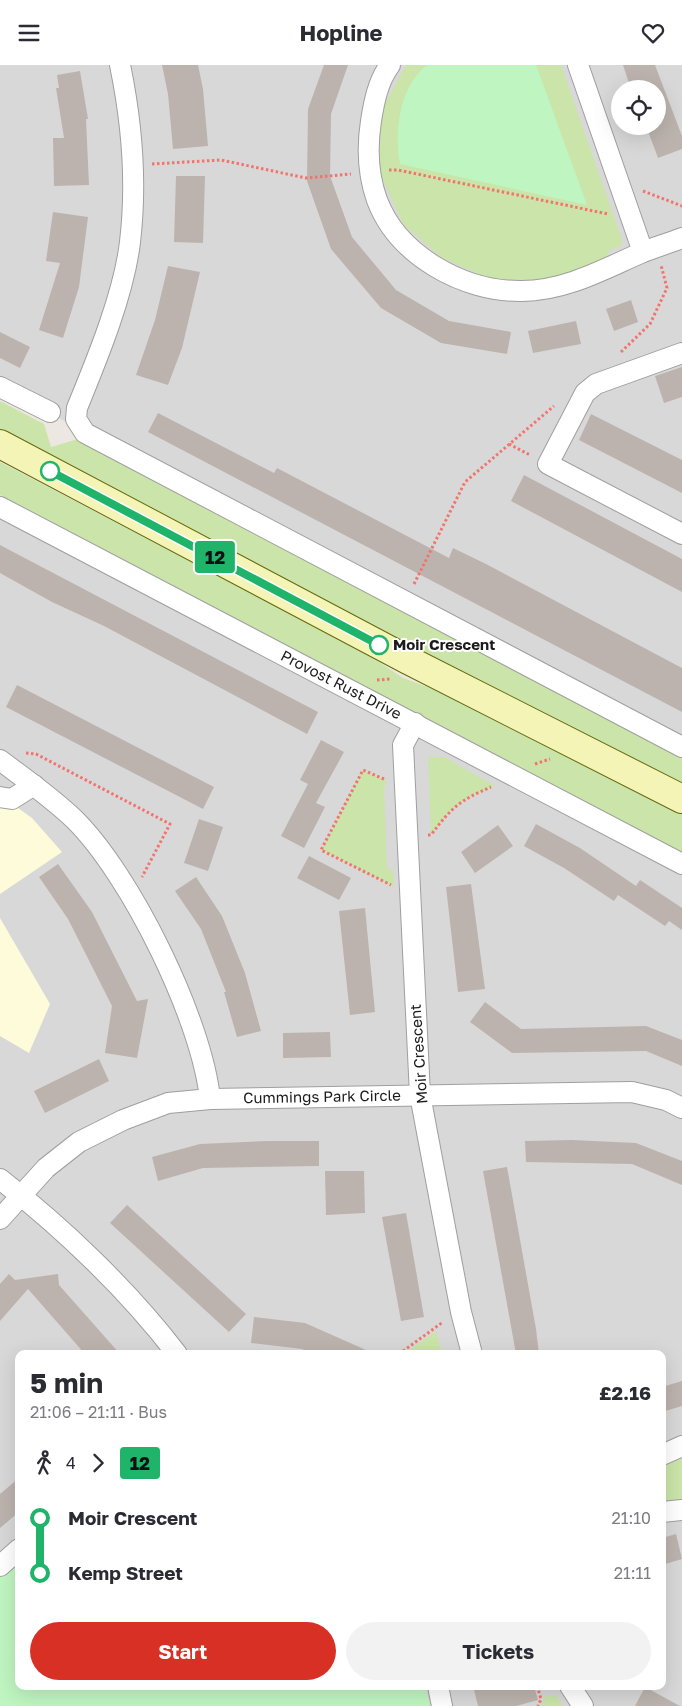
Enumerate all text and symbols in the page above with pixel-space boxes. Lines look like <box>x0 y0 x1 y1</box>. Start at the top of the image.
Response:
icon: menu <box>15 19 43 47</box>
text: Hopline <box>299 19 383 46</box>
icon: heart <box>639 19 667 47</box>
map controls <box>611 80 666 135</box>
button: locate <box>611 80 666 135</box>
unlabelled marker <box>40 461 60 481</box>
line badge: 12 <box>192 541 238 573</box>
text: 12 <box>205 546 225 568</box>
marker: Moir Crescent <box>369 635 389 655</box>
place label: Moir Crescent <box>393 635 495 653</box>
street label: Provost Rust Drive <box>278 646 405 722</box>
street label: Moir Crescent <box>406 1004 430 1105</box>
street label: Cummings Park Circle <box>243 1086 401 1106</box>
text: 5 min <box>30 1366 103 1399</box>
text: £2.16 <box>599 1381 651 1404</box>
text: 21:06 – 21:11 · Bus <box>30 1402 167 1422</box>
icon: walk <box>30 1449 58 1477</box>
icon: forward <box>84 1449 112 1477</box>
text: 12 <box>130 1452 150 1474</box>
text: 4 <box>66 1453 76 1473</box>
text: Moir Crescent <box>68 1506 197 1529</box>
text: 21:10 <box>611 1508 651 1528</box>
text: Kemp Street <box>68 1561 183 1584</box>
text: 21:11 <box>614 1563 651 1583</box>
button: Start <box>30 1622 336 1680</box>
button: Tickets <box>346 1622 651 1680</box>

